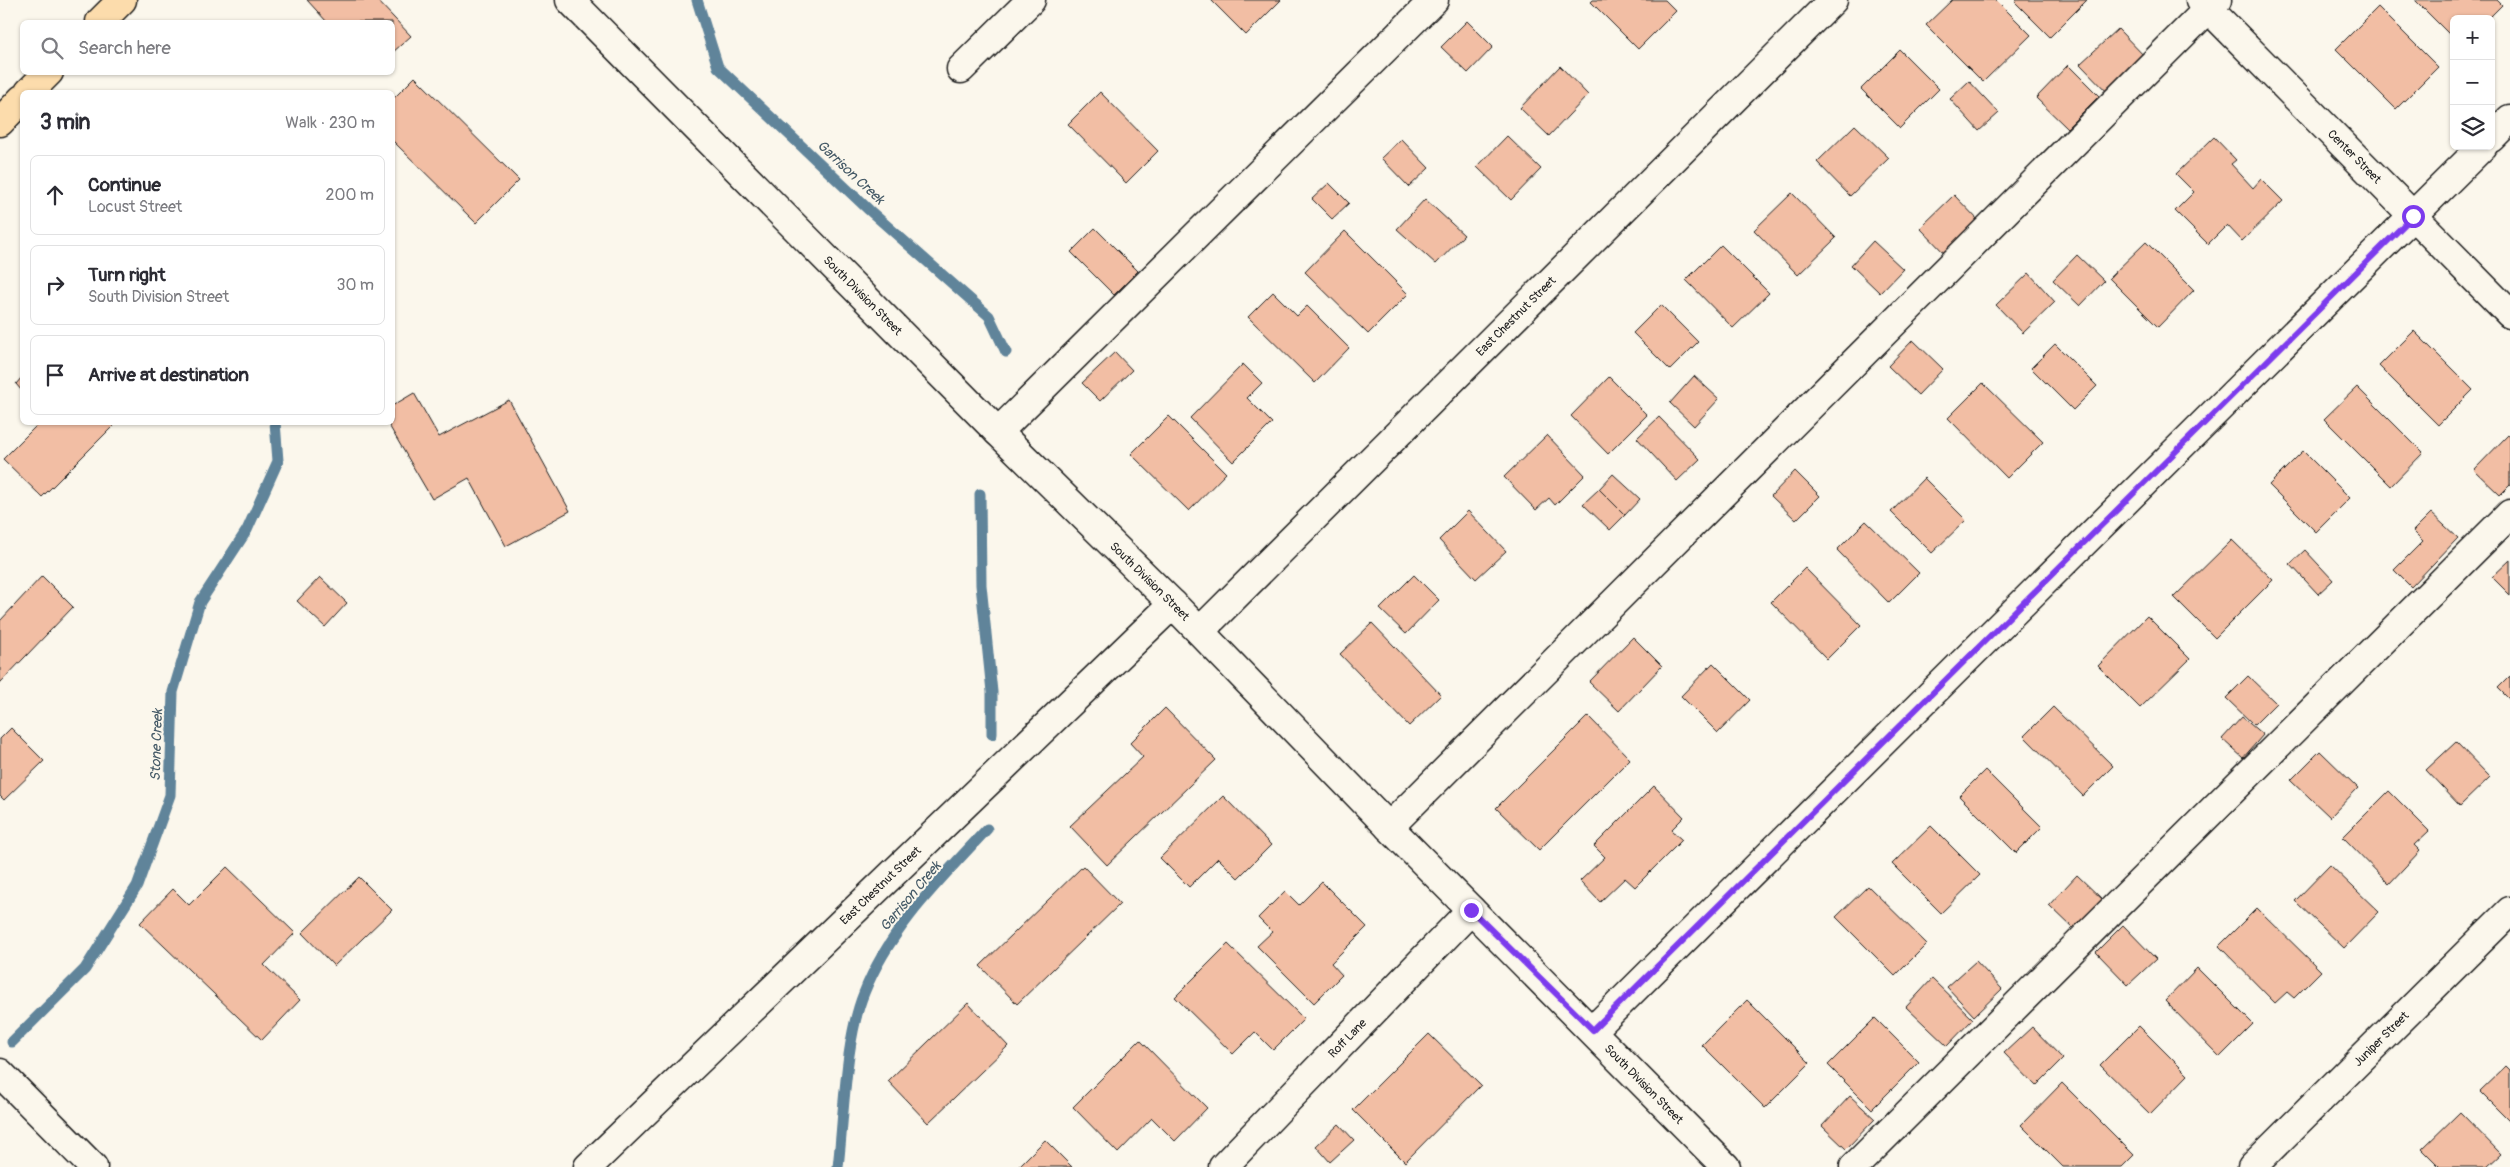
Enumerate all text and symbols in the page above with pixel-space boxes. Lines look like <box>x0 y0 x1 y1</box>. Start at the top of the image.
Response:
map controls <box>2450 15 2495 150</box>
button: + <box>2450 15 2495 60</box>
search box <box>20 20 395 75</box>
icon: search <box>38 34 66 62</box>
text: Search here <box>78 36 171 60</box>
button: − <box>2450 60 2495 105</box>
button: layers <box>2450 105 2495 150</box>
text: 3 min <box>40 109 90 136</box>
text: Walk · 230 m <box>285 113 375 133</box>
street label: Center Street <box>2324 127 2384 187</box>
water label: Garrison Creek <box>813 137 889 209</box>
text: Continue <box>88 173 161 197</box>
icon: ahead <box>41 181 69 209</box>
text: 200 m <box>326 185 374 205</box>
text: Locust Street <box>88 197 182 217</box>
route start <box>2402 205 2425 228</box>
street label: South Division Street <box>820 253 905 339</box>
text: Turn right <box>88 263 166 287</box>
icon: right <box>41 271 69 299</box>
street label: East Chestnut Street <box>1473 273 1559 359</box>
text: 30 m <box>336 275 374 295</box>
text: South Division Street <box>88 287 229 307</box>
icon: arrive <box>41 361 69 389</box>
text: Arrive at destination <box>88 363 249 387</box>
street label: South Division Street <box>1106 539 1192 624</box>
water label: Stone Creek <box>147 708 166 781</box>
street label: East Chestnut Street <box>837 843 925 928</box>
water label: Garrison Creek <box>876 857 945 935</box>
route end <box>1460 899 1483 922</box>
street label: Juniper Street <box>2351 1008 2412 1070</box>
street label: Roff Lane <box>1325 1016 1370 1061</box>
street label: South Division Street <box>1601 1042 1686 1128</box>

